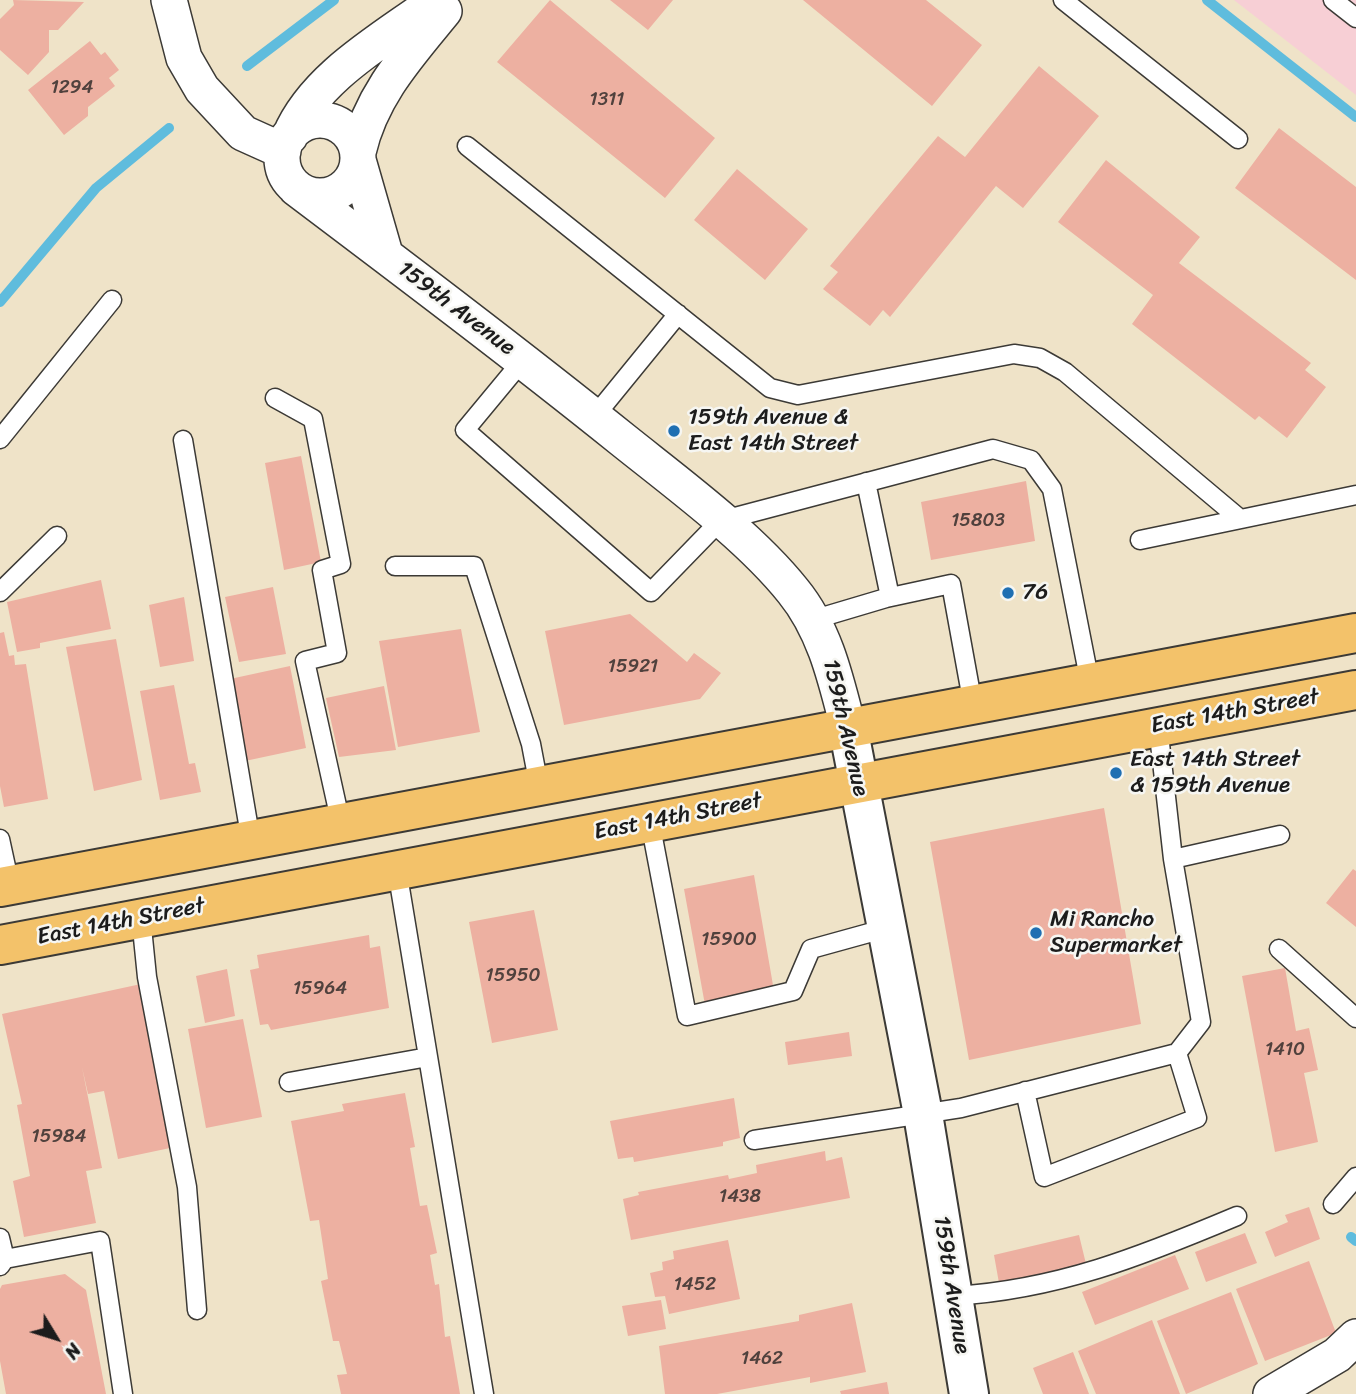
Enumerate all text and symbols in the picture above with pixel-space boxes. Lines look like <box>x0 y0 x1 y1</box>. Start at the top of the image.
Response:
house number: 1294 <box>51 77 93 99</box>
house number: 1311 <box>590 89 624 111</box>
street label: 159th Avenue <box>392 256 520 362</box>
place label: 159th Avenue & East 14th Street <box>688 404 858 458</box>
marker: 159th Avenue & East 14th Street <box>666 423 682 439</box>
house number: 15803 <box>951 510 1005 532</box>
place label: 76 <box>1022 579 1048 607</box>
marker: 76 <box>1000 585 1016 601</box>
house number: 15921 <box>608 656 658 678</box>
street label: 159th Avenue <box>816 657 874 799</box>
street label: East 14th Street <box>1149 684 1321 740</box>
place label: East 14th Street & 159th Avenue <box>1130 746 1300 800</box>
marker: East 14th Street & 159th Avenue <box>1108 765 1124 781</box>
street label: East 14th Street <box>592 787 764 847</box>
street label: East 14th Street <box>35 892 207 952</box>
place label: Mi Rancho Supermarket <box>1050 906 1182 960</box>
marker: Mi Rancho Supermarket <box>1028 925 1044 941</box>
house number: 15900 <box>701 929 757 951</box>
house number: 15950 <box>485 965 541 987</box>
house number: 15964 <box>293 978 347 1000</box>
house number: 1410 <box>1265 1039 1305 1061</box>
house number: 15984 <box>32 1126 86 1148</box>
house number: 1438 <box>719 1186 761 1208</box>
street label: 159th Avenue <box>926 1214 976 1356</box>
house number: 1452 <box>674 1274 716 1296</box>
north arrow <box>21 1303 91 1373</box>
text: N <box>56 1336 90 1367</box>
house number: 1462 <box>741 1348 783 1370</box>

